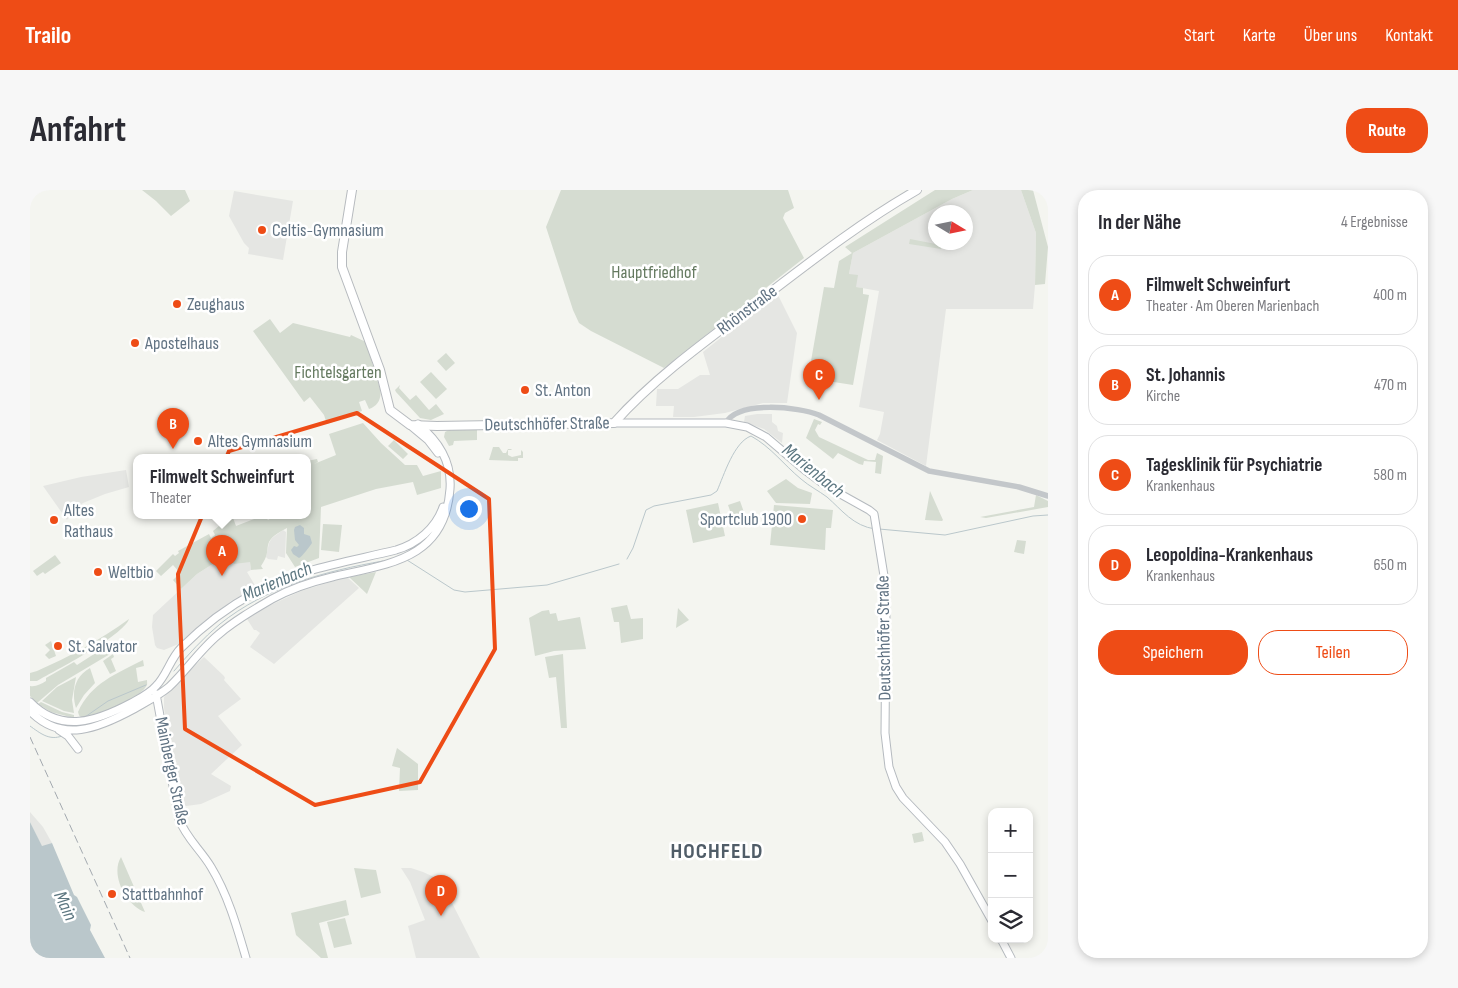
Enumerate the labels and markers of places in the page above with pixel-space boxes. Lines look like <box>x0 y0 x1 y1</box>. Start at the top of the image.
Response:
place label: Celtis-Gymnasium <box>272 220 384 241</box>
marker: Celtis-Gymnasium <box>256 224 268 236</box>
place label: Zeughaus <box>187 294 245 315</box>
marker: Zeughaus <box>171 298 183 310</box>
place label: Apostelhaus <box>144 333 219 354</box>
marker: Apostelhaus <box>129 337 141 349</box>
pin: C <box>803 359 835 400</box>
place label: St. Anton <box>535 380 591 401</box>
marker: St. Anton <box>519 384 531 396</box>
pin: B <box>157 408 189 449</box>
place label: Altes Gymnasium <box>207 431 312 452</box>
marker: Altes Gymnasium <box>192 435 204 447</box>
place label: Altes Rathaus <box>63 500 113 542</box>
place label: Sportclub 1900 <box>700 509 792 530</box>
marker: Sportclub 1900 <box>796 513 808 525</box>
marker: Altes Rathaus <box>48 514 60 526</box>
pin: A <box>206 535 238 576</box>
place label: Weltbio <box>108 562 154 583</box>
marker: Weltbio <box>92 566 104 578</box>
place label: St. Salvator <box>68 636 137 657</box>
marker: St. Salvator <box>52 640 64 652</box>
pin: D <box>425 875 457 916</box>
place label: Stattbahnhof <box>122 884 204 905</box>
marker: Stattbahnhof <box>106 888 118 900</box>

